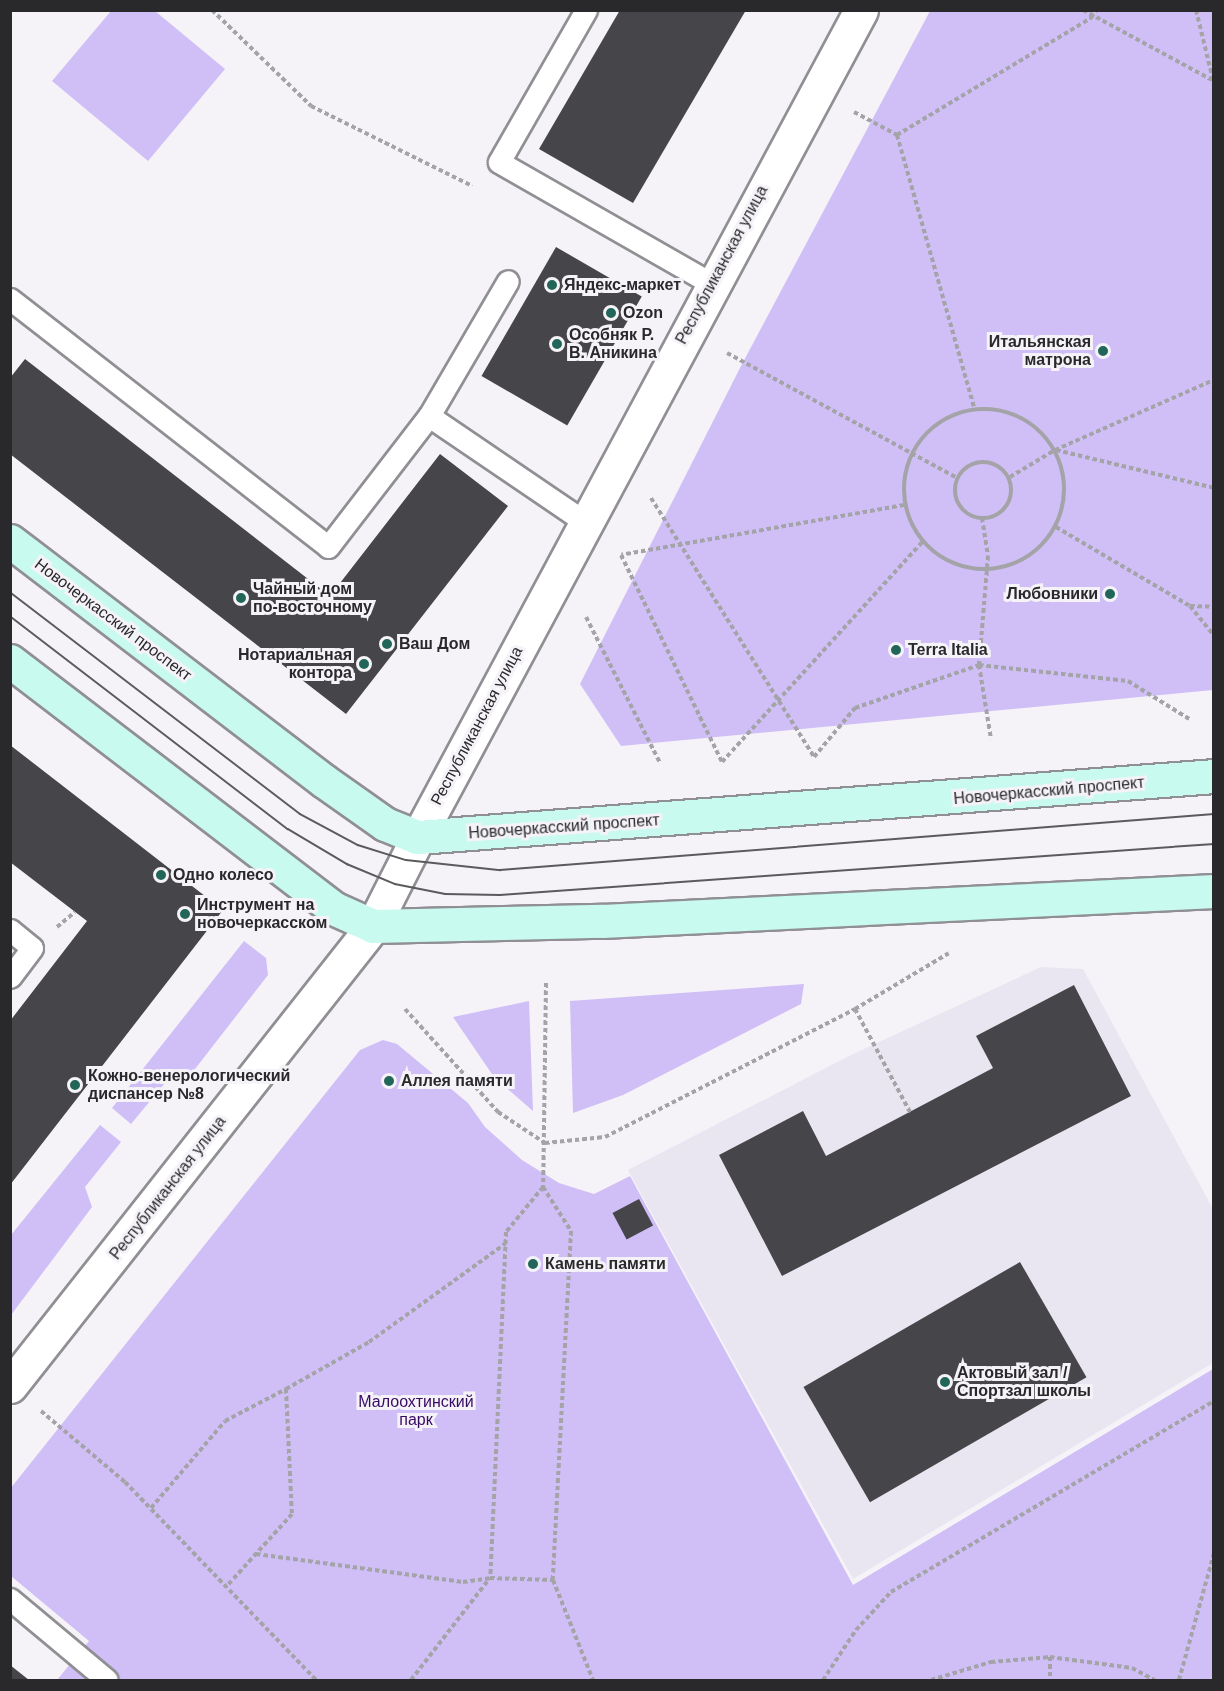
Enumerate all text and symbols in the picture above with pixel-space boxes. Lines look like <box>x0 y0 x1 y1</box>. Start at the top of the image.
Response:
street label: Республиканская улица <box>672 182 772 348</box>
place label: Яндекс-маркет <box>564 275 681 295</box>
marker: Яндекс-маркет <box>545 278 559 292</box>
place label: Ozon <box>623 303 663 323</box>
marker: Ozon <box>604 306 618 320</box>
place label: Особняк Р. В. Аникина <box>569 325 657 363</box>
place label: Итальянская матрона <box>989 332 1091 370</box>
marker: Особняк Р. В. Аникина <box>550 337 564 351</box>
marker: Итальянская матрона <box>1096 344 1110 358</box>
street label: Новочеркасский проспект <box>31 555 195 685</box>
place label: Чайный дом по-восточному <box>253 579 372 617</box>
place label: Любовники <box>1006 584 1098 604</box>
marker: Любовники <box>1103 587 1117 601</box>
marker: Чайный дом по-восточному <box>234 591 248 605</box>
place label: Ваш Дом <box>399 634 470 654</box>
marker: Ваш Дом <box>380 637 394 651</box>
place label: Terra Italia <box>908 640 988 660</box>
street label: Республиканская улица <box>427 643 527 809</box>
marker: Terra Italia <box>889 643 903 657</box>
place label: Нотариальная контора <box>238 645 352 683</box>
marker: Нотариальная контора <box>357 657 371 671</box>
street label: Новочеркасский проспект <box>953 773 1145 809</box>
street label: Новочеркасский проспект <box>468 811 660 843</box>
place label: Одно колесо <box>173 865 274 885</box>
marker: Одно колесо <box>154 868 168 882</box>
place label: Инструмент на новочеркасском <box>197 895 327 933</box>
marker: Инструмент на новочеркасском <box>178 907 192 921</box>
place label: Кожно-венерологический диспансер №8 <box>88 1066 290 1104</box>
place label: Аллея памяти <box>401 1071 513 1091</box>
marker: Аллея памяти <box>382 1074 396 1088</box>
marker: Кожно-венерологический диспансер №8 <box>66 1076 84 1094</box>
street label: Республиканская улица <box>106 1112 230 1264</box>
place label: Камень памяти <box>545 1254 666 1274</box>
marker: Камень памяти <box>526 1257 540 1271</box>
place label: Актовый зал / Спортзал школы <box>957 1363 1091 1401</box>
marker: Актовый зал / Спортзал школы <box>938 1375 952 1389</box>
park label: Малоохтинский парк <box>358 1392 474 1430</box>

